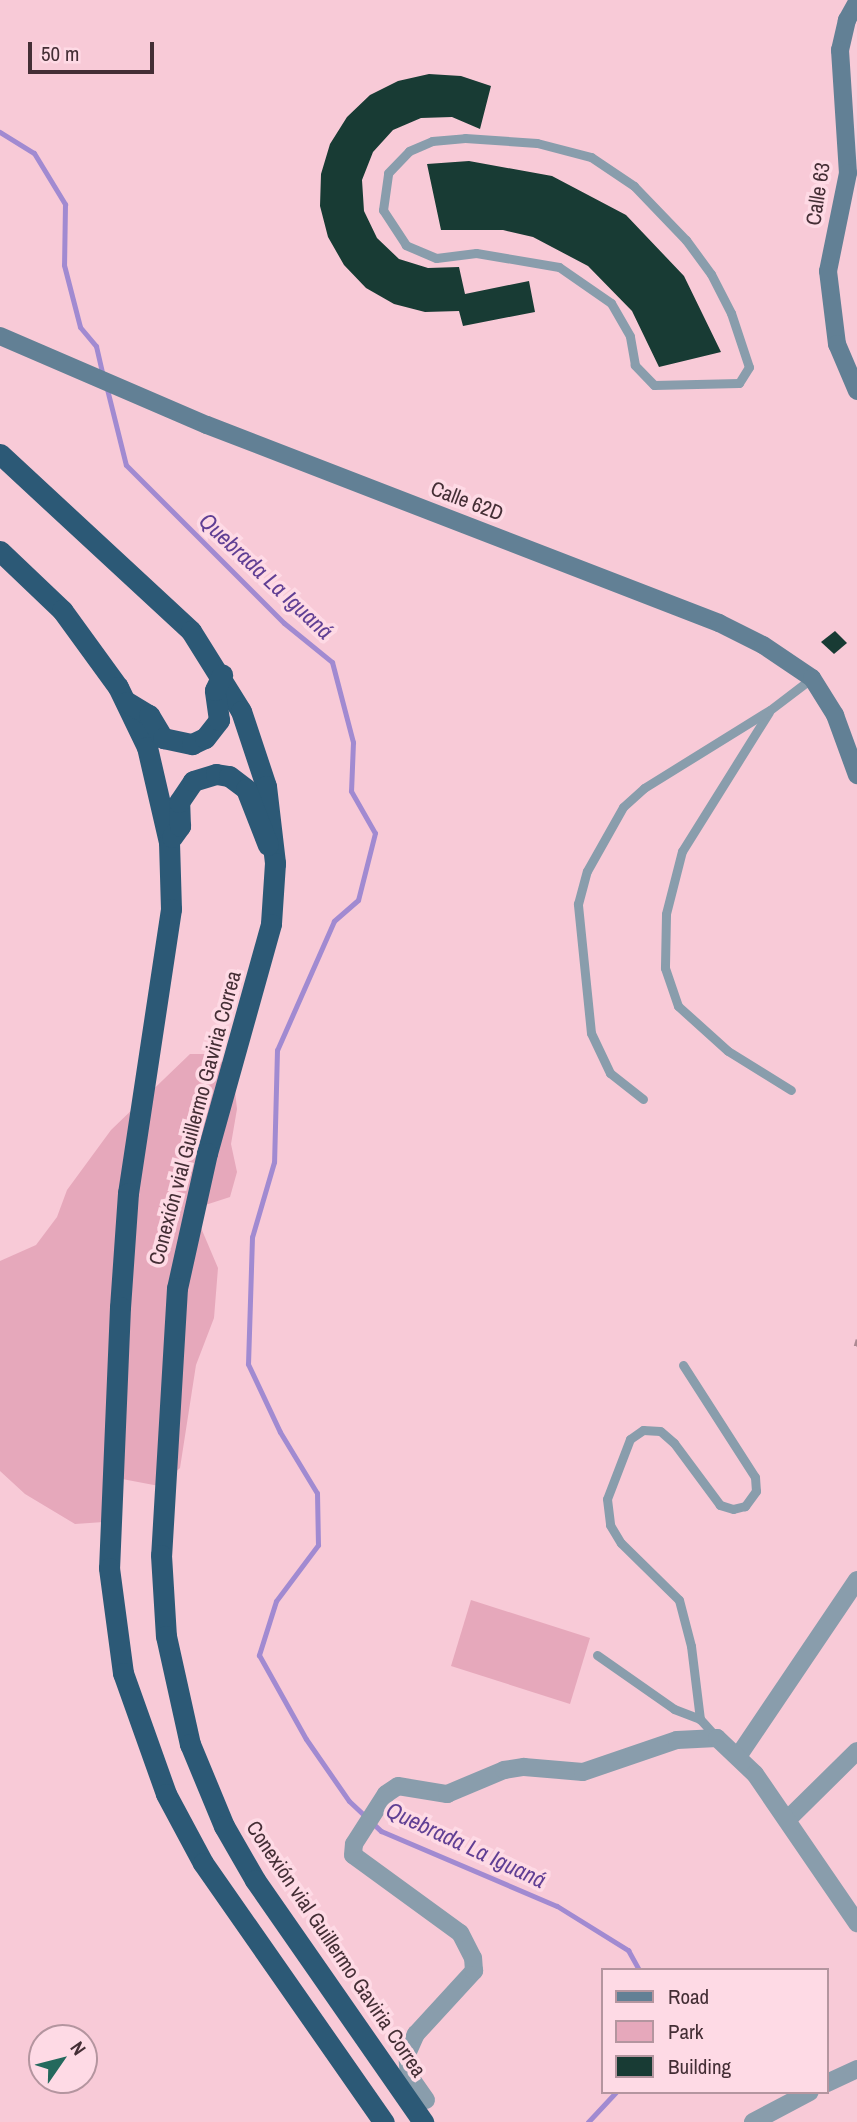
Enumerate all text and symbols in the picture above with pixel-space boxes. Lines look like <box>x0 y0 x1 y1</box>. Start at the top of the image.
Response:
scale bar <box>32 28 158 72</box>
text: 50 m <box>41 39 79 68</box>
street label: Calle 63 <box>801 161 835 227</box>
street label: Calle 62D <box>427 476 507 526</box>
water label: Quebrada La Iguaná <box>193 507 339 645</box>
street label: Conexión vial Guillermo Gaviria Correa <box>144 968 246 1268</box>
water label: Quebrada La Iguaná <box>382 1796 550 1894</box>
street label: Conexión vial Guillermo Gaviria Correa <box>241 1816 431 2082</box>
legend <box>602 1968 829 2094</box>
text: Road <box>668 1982 709 2011</box>
text: Park <box>668 2017 703 2046</box>
north arrow <box>28 2024 98 2094</box>
text: N <box>65 2036 92 2060</box>
text: Building <box>668 2052 731 2081</box>

